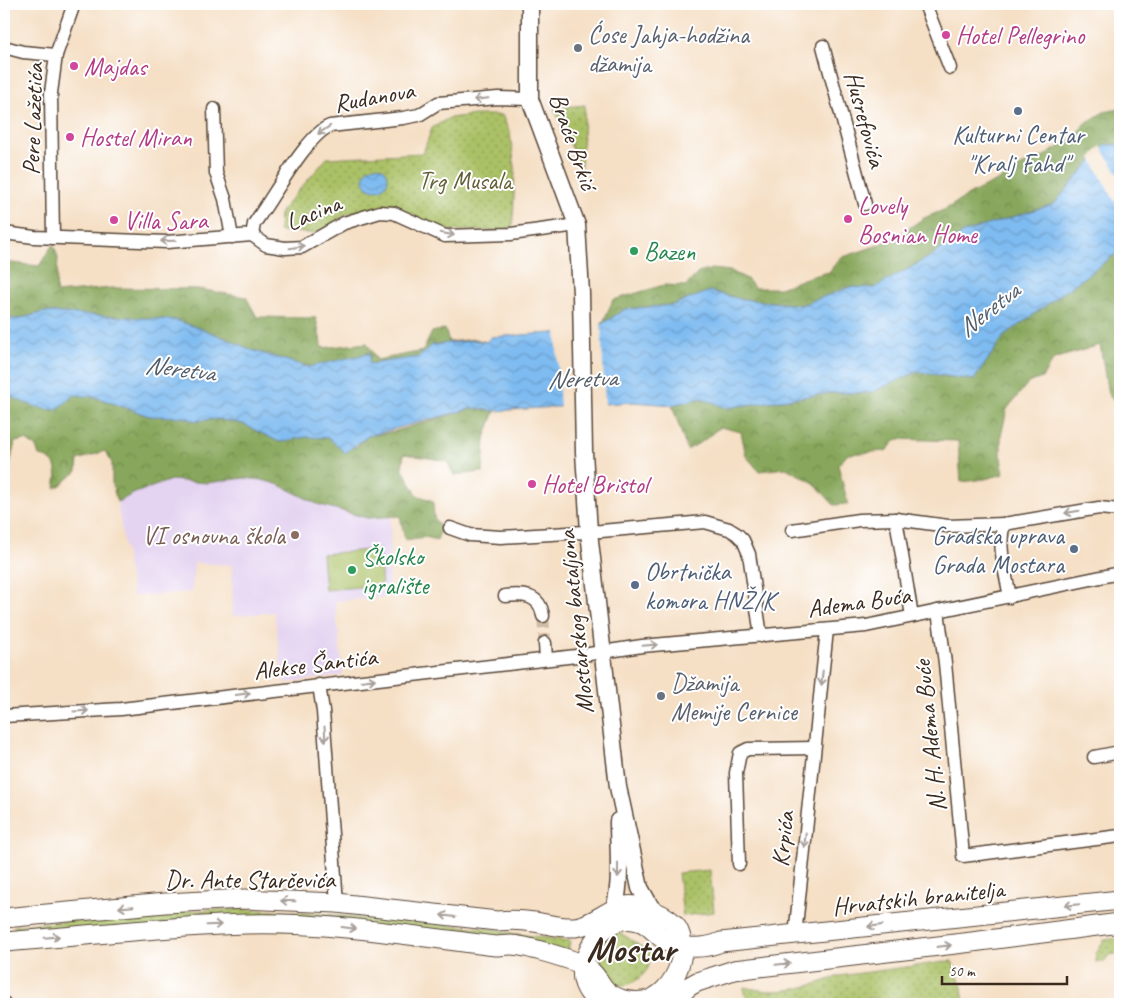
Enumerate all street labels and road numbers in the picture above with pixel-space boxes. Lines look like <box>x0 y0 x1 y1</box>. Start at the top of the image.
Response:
street label: Pere Lažetića <box>15 60 51 176</box>
street label: Husrefovića <box>837 68 894 173</box>
street label: Rudanova <box>331 74 419 120</box>
street label: Braće Brkić <box>542 89 606 197</box>
street label: Lacina <box>281 186 348 238</box>
street label: Mostarskog bataljona <box>550 527 602 715</box>
street label: Adema Buća <box>805 579 915 625</box>
street label: Alekse Šantića <box>252 640 381 687</box>
street label: N. H. Adema Buće <box>906 657 954 813</box>
street label: Krpića <box>764 808 802 868</box>
street label: Dr. Ante Starčevića <box>165 864 337 896</box>
street label: Hrvatskih branitelja <box>831 873 1008 923</box>

